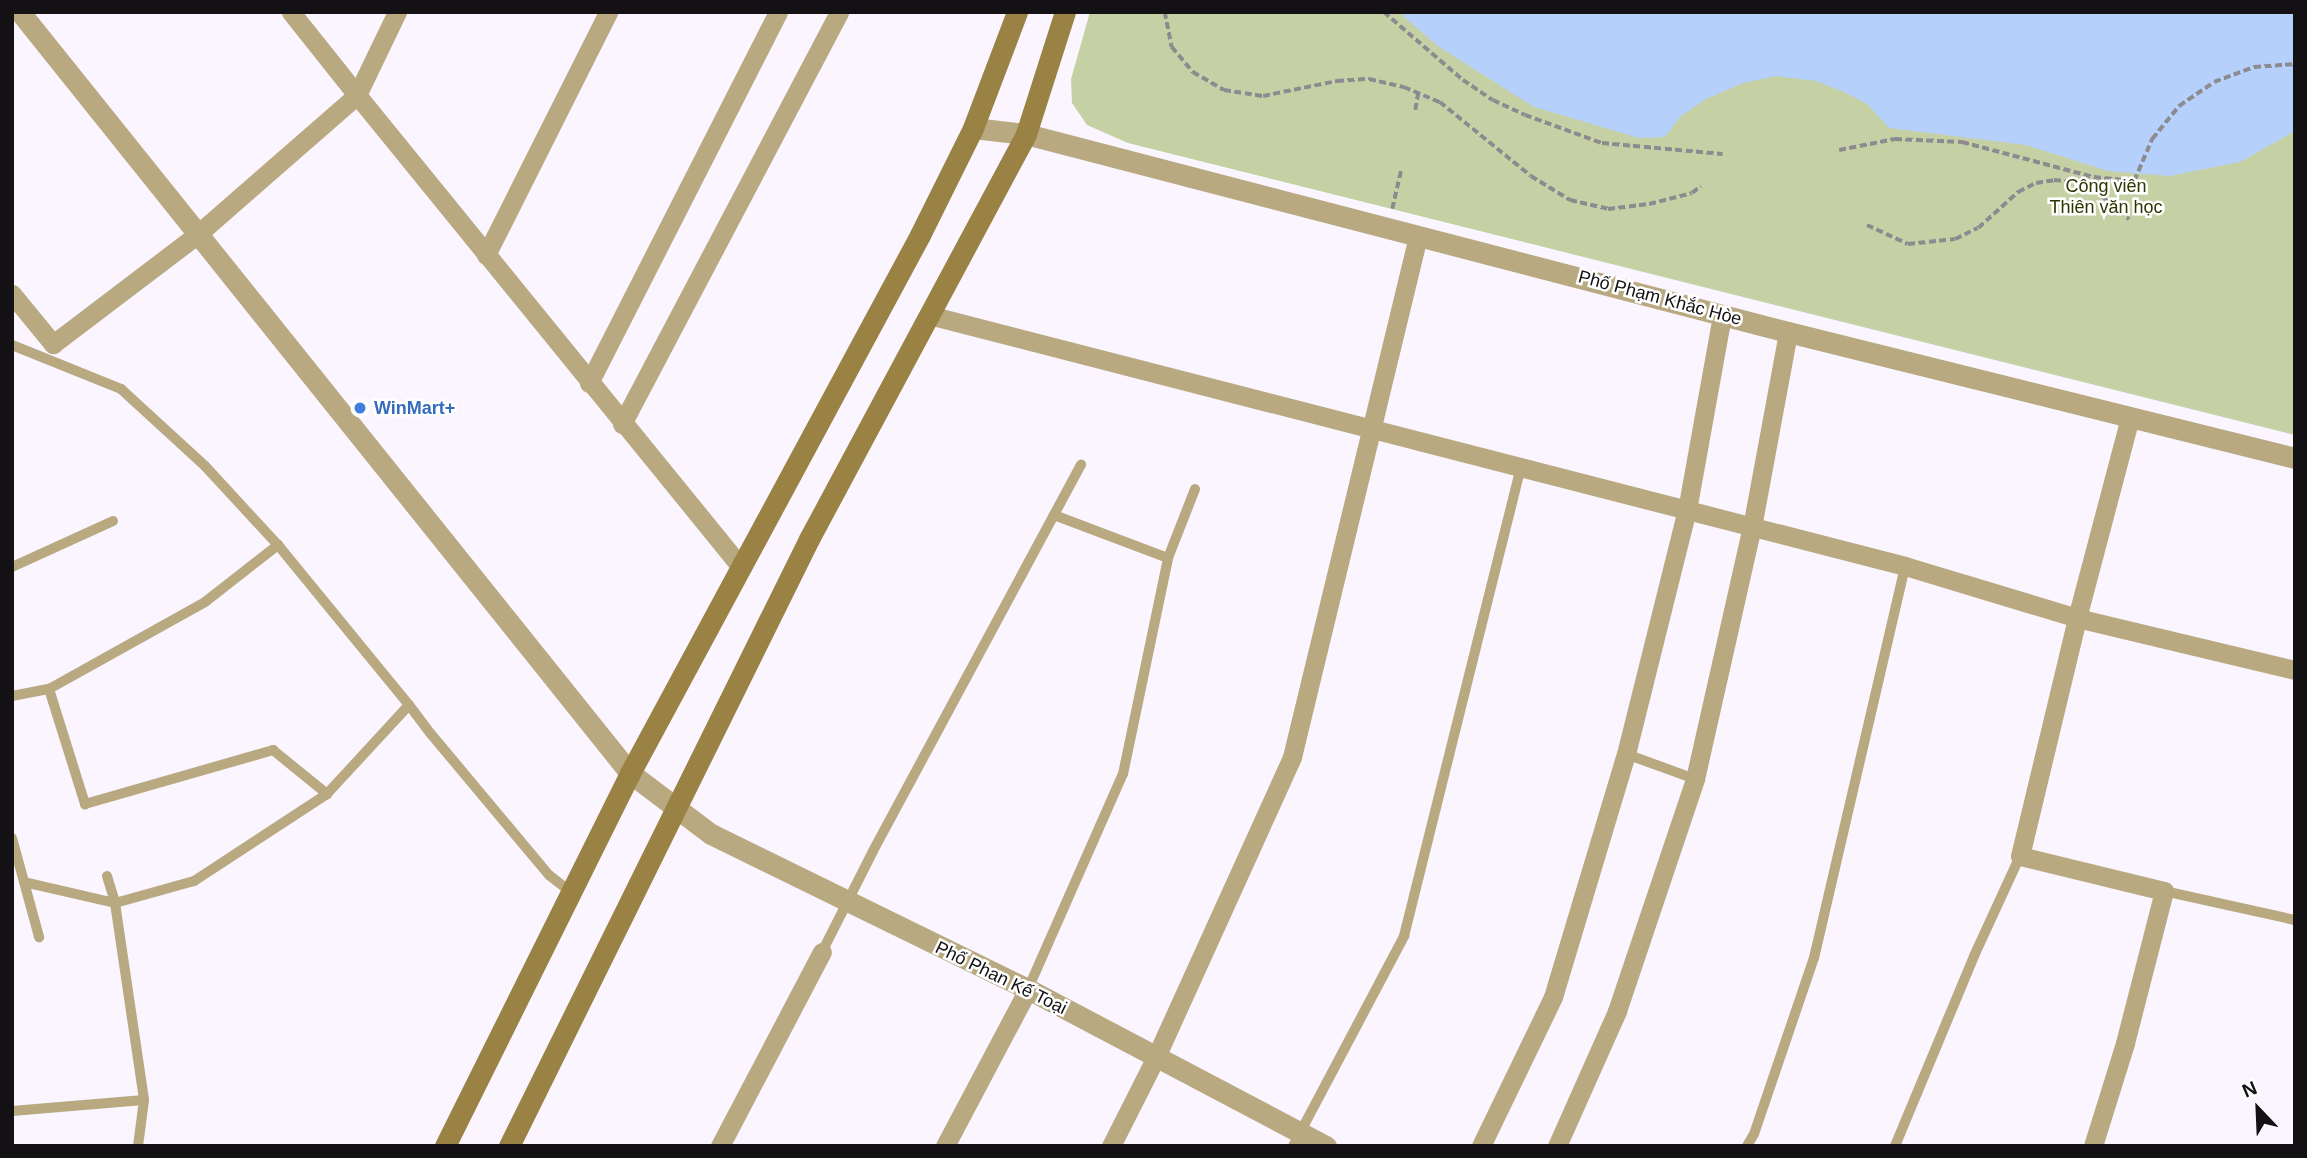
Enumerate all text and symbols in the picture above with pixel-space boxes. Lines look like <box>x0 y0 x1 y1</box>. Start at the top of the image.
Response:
park label: Công viên Thiên văn học <box>2049 176 2163 218</box>
street label: Phố Phạm Khắc Hòe <box>1576 266 1744 330</box>
place label: WinMart+ <box>374 397 455 419</box>
marker: WinMart+ <box>352 400 368 416</box>
street label: Phố Phan Kế Toại <box>932 937 1070 1019</box>
north arrow <box>2223 1074 2293 1144</box>
text: N <box>2239 1077 2260 1102</box>

